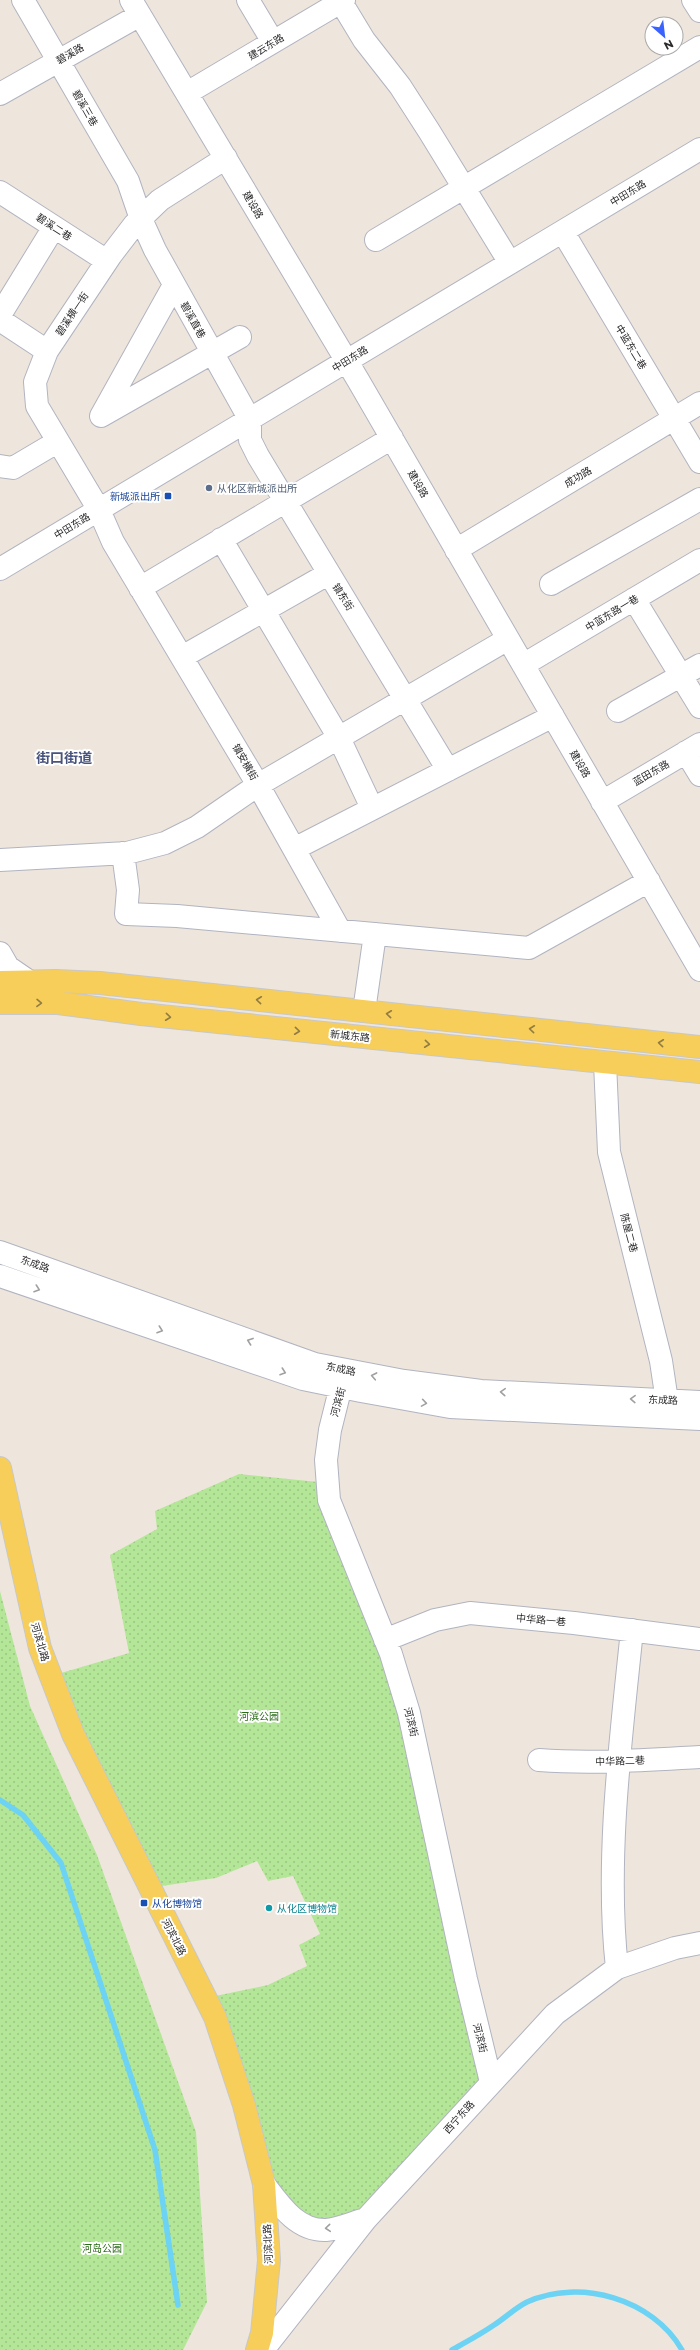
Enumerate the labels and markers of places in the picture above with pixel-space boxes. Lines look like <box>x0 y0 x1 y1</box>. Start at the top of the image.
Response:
place label: 从化区新城派出所 <box>217 482 297 495</box>
marker: 从化区新城派出所 <box>204 483 214 493</box>
place label: 新城派出所 <box>110 490 160 503</box>
marker: 新城派出所 <box>163 491 173 501</box>
place label: 从化博物馆 <box>152 1897 202 1910</box>
marker: 从化博物馆 <box>139 1898 149 1908</box>
place label: 从化区博物馆 <box>277 1902 337 1915</box>
marker: 从化区博物馆 <box>264 1903 274 1913</box>

